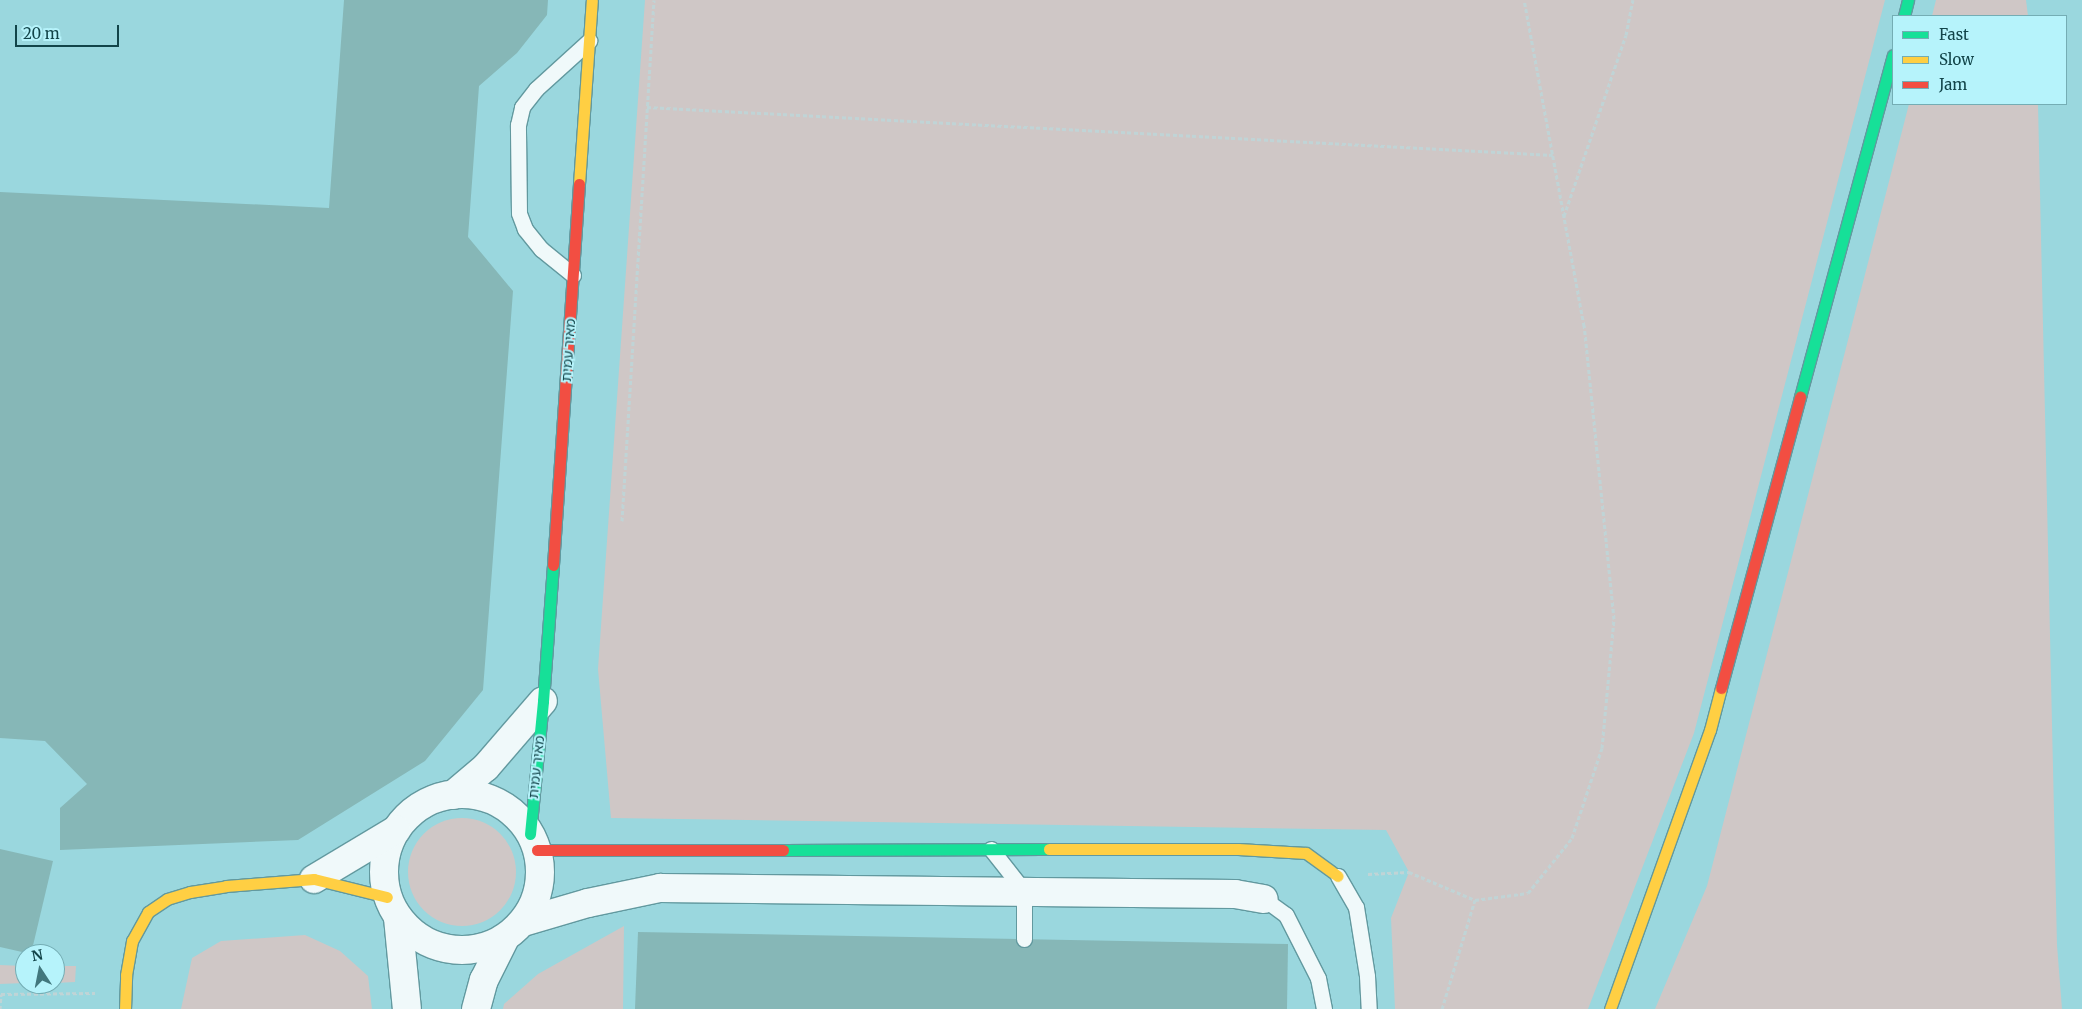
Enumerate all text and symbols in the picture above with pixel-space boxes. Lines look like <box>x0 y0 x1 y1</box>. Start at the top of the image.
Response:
scale bar <box>18 15 121 47</box>
legend <box>1892 15 2067 105</box>
text: 20 m <box>23 24 60 43</box>
text: Fast <box>1939 25 1969 44</box>
text: Slow <box>1939 50 1974 69</box>
text: Jam <box>1939 75 1967 94</box>
street label: מאיר עמית <box>557 318 579 382</box>
street label: מאיר עמית <box>524 735 548 799</box>
north arrow <box>15 944 65 994</box>
text: N <box>30 945 44 965</box>

